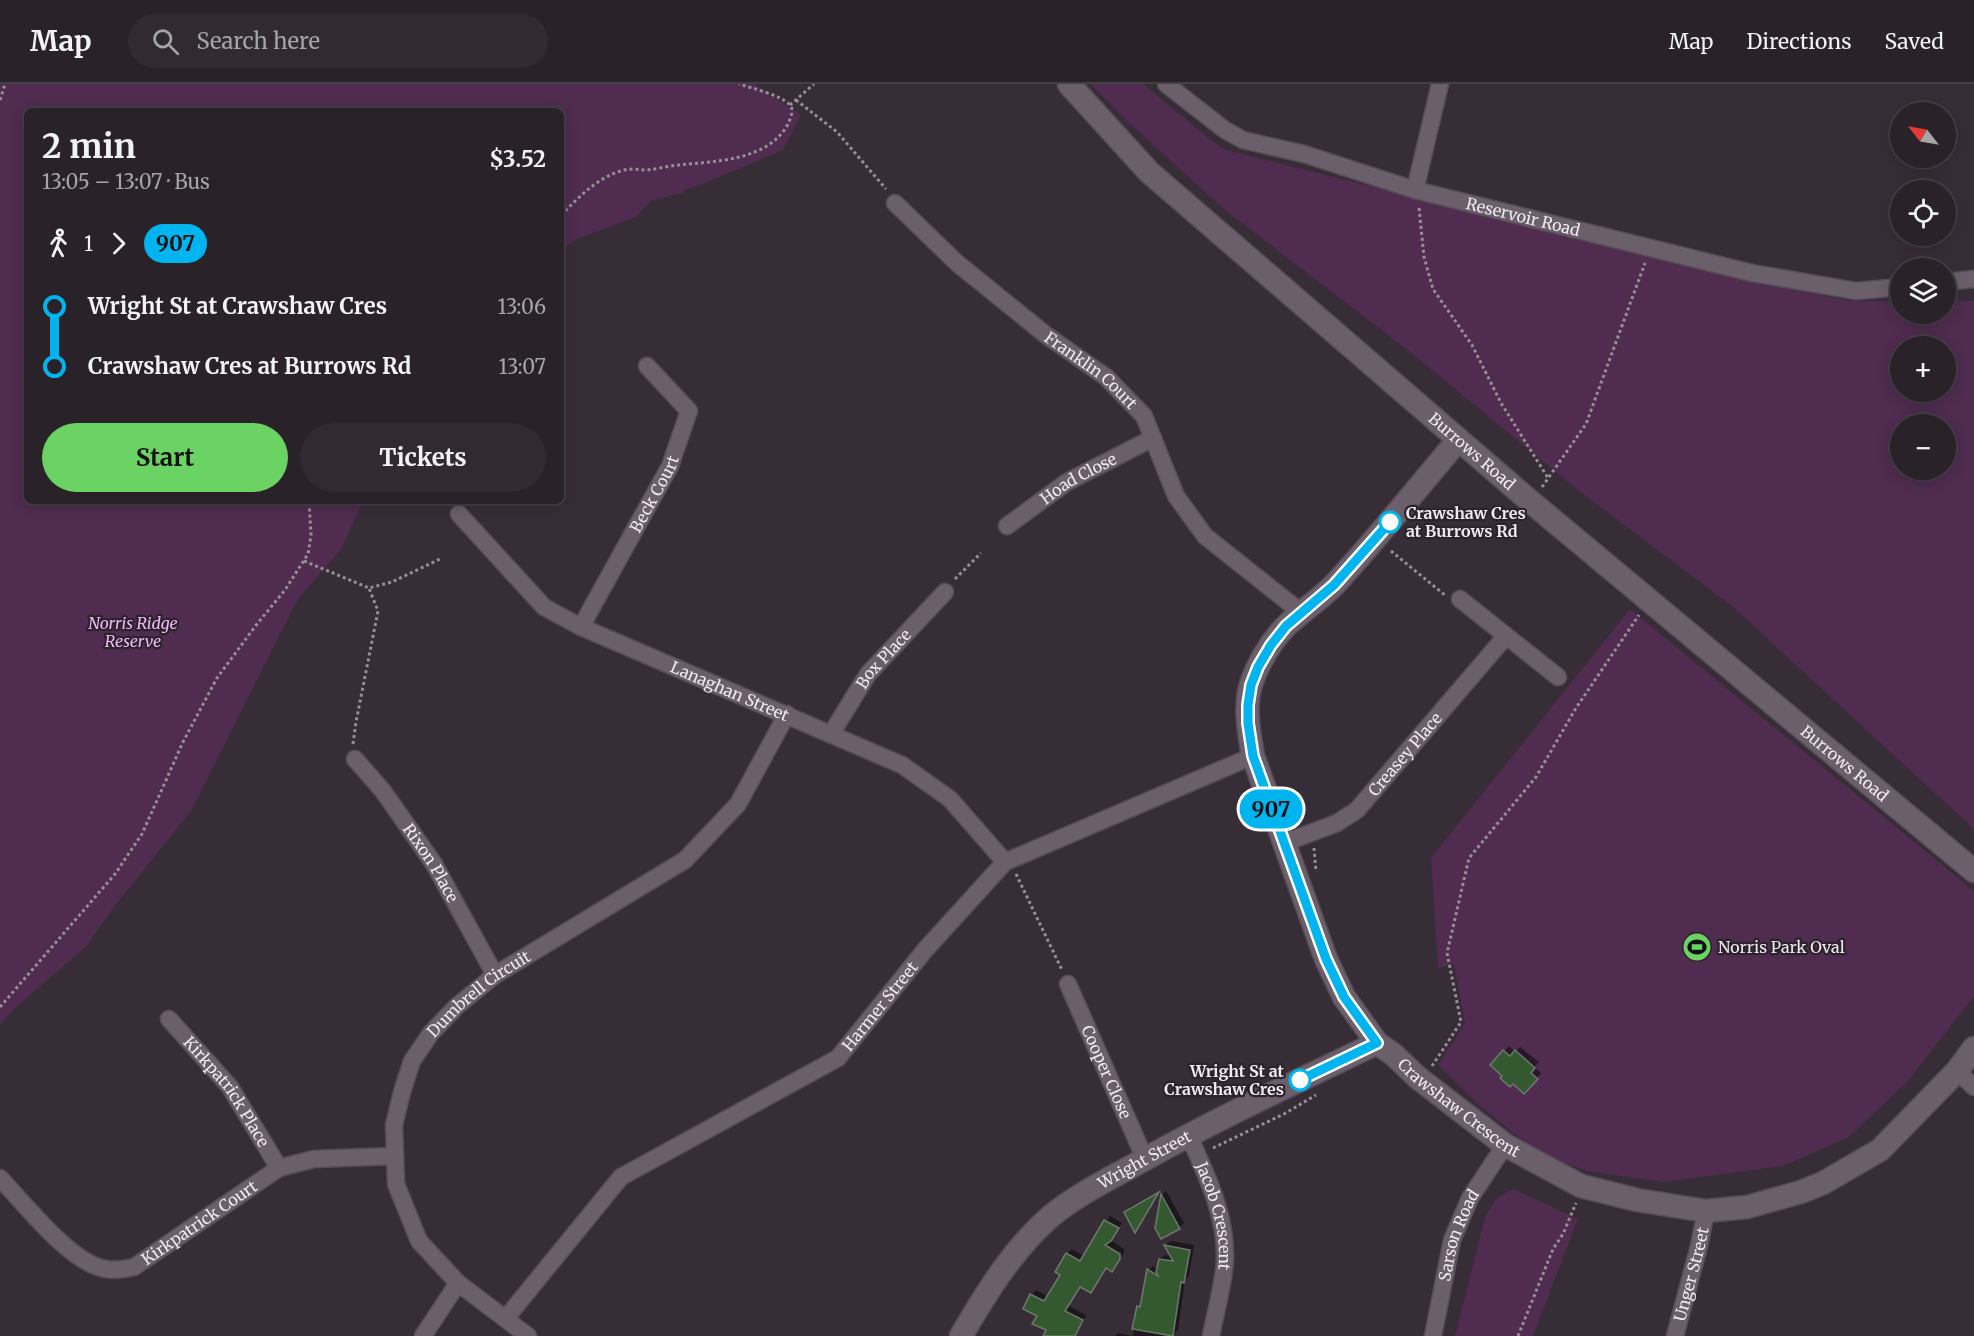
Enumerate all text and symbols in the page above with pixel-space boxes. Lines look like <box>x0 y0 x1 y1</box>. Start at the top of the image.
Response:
search box <box>128 14 548 68</box>
text: Map <box>30 23 92 59</box>
icon: search <box>149 25 182 58</box>
text: Search here <box>197 27 320 55</box>
text: Map <box>1669 28 1713 55</box>
text: Directions <box>1746 28 1851 55</box>
text: Saved <box>1884 28 1944 55</box>
north arrow <box>1890 102 1956 168</box>
map controls <box>1890 102 1956 480</box>
text: 2 min <box>42 126 136 167</box>
text: $3.52 <box>489 145 546 173</box>
text: 13:05 – 13:07 · Bus <box>42 169 210 194</box>
button: locate <box>1890 180 1956 246</box>
street label: Reservoir Road <box>1464 193 1582 240</box>
icon: walk <box>42 227 75 260</box>
icon: forward <box>102 227 135 260</box>
text: 907 <box>156 230 195 257</box>
text: 1 <box>84 231 93 256</box>
button: layers <box>1890 258 1956 324</box>
text: Wright St at Crawshaw Cres <box>88 292 387 320</box>
text: 13:06 <box>497 294 546 319</box>
street label: Franklin Court <box>1041 327 1142 414</box>
button: + <box>1890 336 1956 402</box>
text: Crawshaw Cres at Burrows Rd <box>88 352 411 380</box>
text: 13:07 <box>499 354 546 379</box>
street label: Burrows Road <box>1425 408 1520 494</box>
button: − <box>1890 414 1956 480</box>
button: Start <box>42 423 288 492</box>
button: Tickets <box>300 423 546 492</box>
street label: Hoad Close <box>1036 448 1120 508</box>
street label: Beck Court <box>625 452 683 536</box>
place label: Crawshaw Cres at Burrows Rd <box>1406 503 1526 541</box>
marker: Crawshaw Cres at Burrows Rd <box>1379 511 1401 533</box>
park label: Norris Ridge Reserve <box>88 613 178 651</box>
street label: Box Place <box>851 625 915 692</box>
street label: Lanaghan Street <box>667 657 793 726</box>
street label: Creasey Place <box>1364 708 1446 800</box>
street label: Burrows Road <box>1797 721 1893 806</box>
line badge: 907 <box>1236 790 1306 828</box>
text: 907 <box>1252 796 1290 823</box>
street label: Rixon Place <box>399 820 463 906</box>
sports icon: Norris Park Oval <box>1681 931 1713 963</box>
place label: Norris Park Oval <box>1718 937 1845 957</box>
street label: Dumbrell Circuit <box>422 946 535 1041</box>
street label: Harmer Street <box>838 957 922 1055</box>
street label: Cooper Close <box>1077 1022 1136 1122</box>
street label: Kirkpatrick Place <box>179 1032 274 1150</box>
street label: Crawshaw Crescent <box>1394 1054 1524 1162</box>
place label: Wright St at Crawshaw Cres <box>1164 1061 1285 1099</box>
marker: Wright St at Crawshaw Cres <box>1289 1069 1311 1091</box>
street label: Wright Street <box>1093 1126 1195 1193</box>
street label: Jacob Crescent <box>1191 1158 1235 1272</box>
street label: Kirkpatrick Court <box>138 1175 262 1269</box>
street label: Sarson Road <box>1434 1185 1483 1283</box>
street label: Unger Street <box>1669 1224 1713 1323</box>

